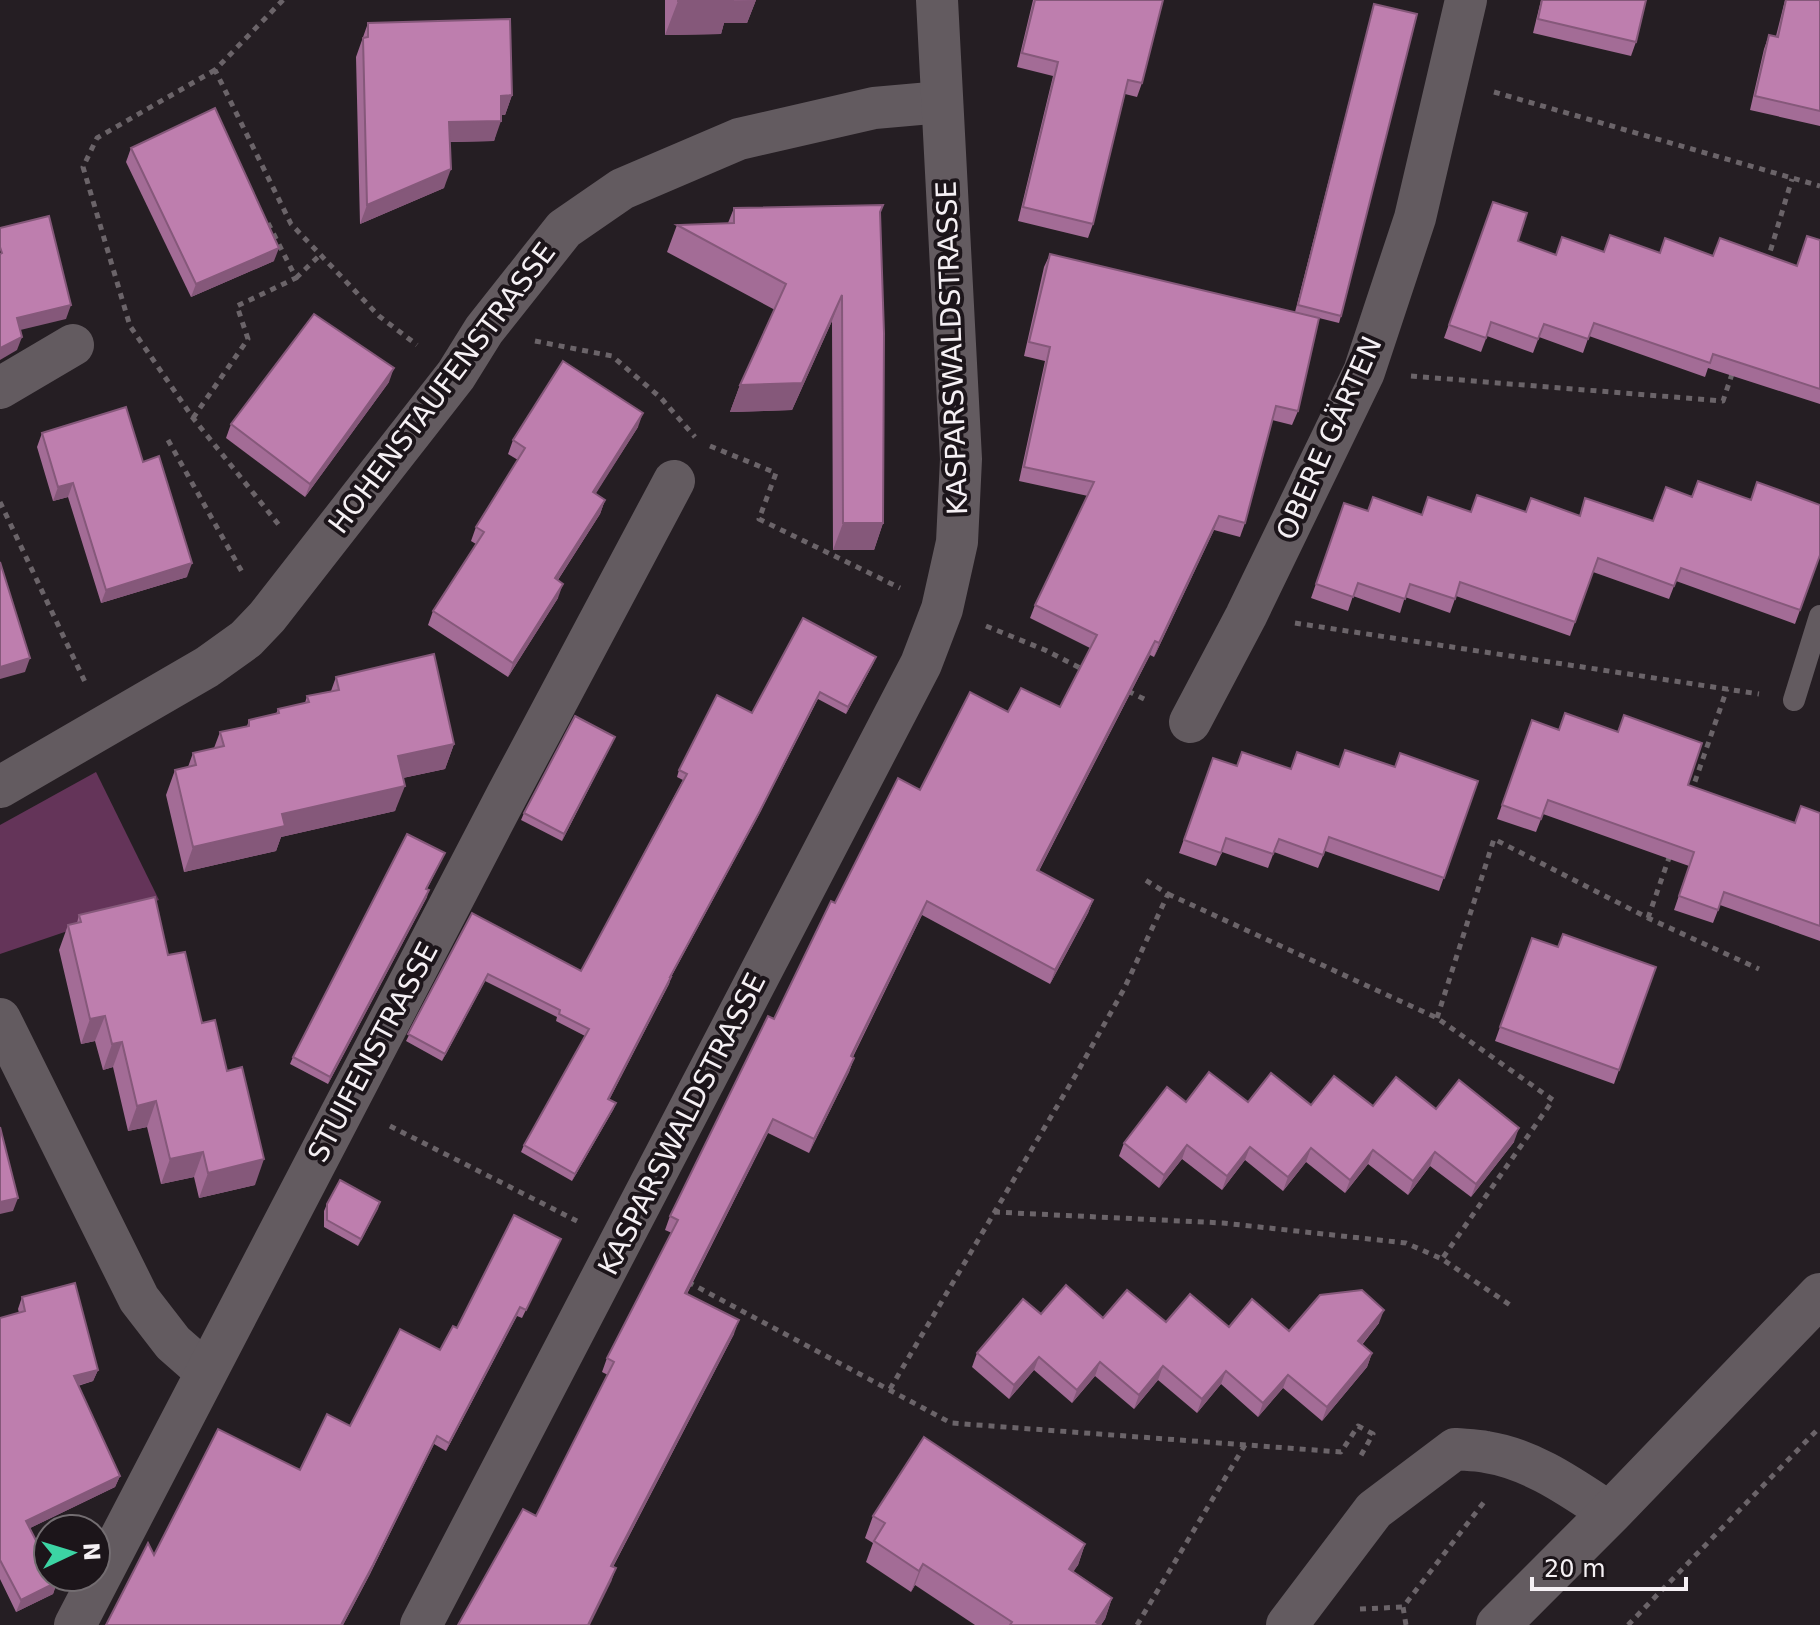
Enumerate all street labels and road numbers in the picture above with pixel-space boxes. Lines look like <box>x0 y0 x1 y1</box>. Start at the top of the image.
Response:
street label: KASPARSWALDSTRASSE <box>930 180 974 516</box>
street label: HOHENSTAUFENSTRASSE <box>322 236 562 540</box>
street label: OBERE GÄRTEN <box>1269 331 1389 545</box>
street label: STUIFENSTRASSE <box>301 937 445 1167</box>
street label: KASPARSWALDSTRASSE <box>591 968 773 1280</box>

